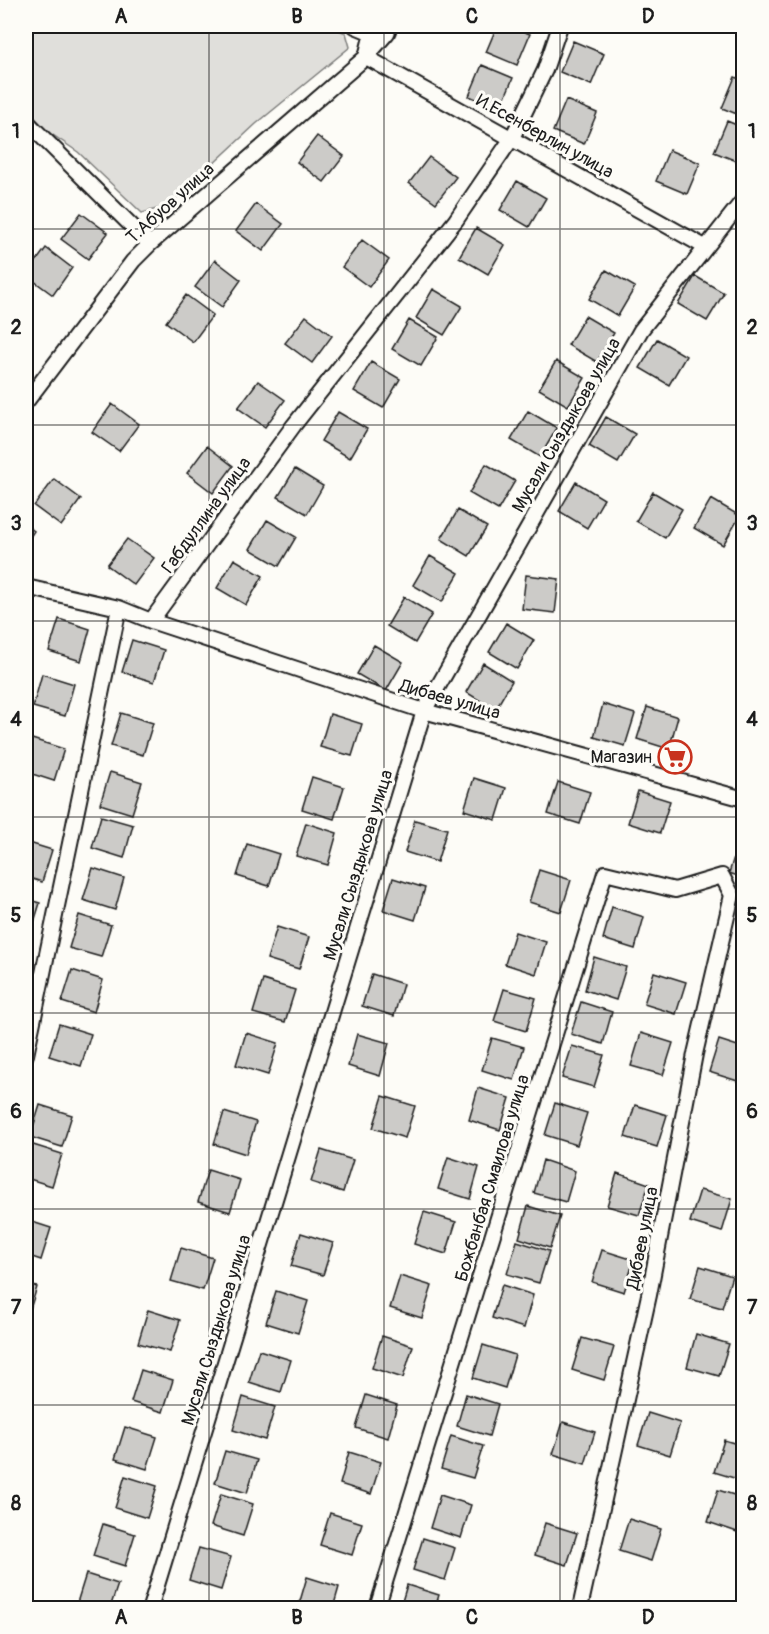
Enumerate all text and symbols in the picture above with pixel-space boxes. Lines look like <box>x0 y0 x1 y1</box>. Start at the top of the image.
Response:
text: A <box>115 4 128 29</box>
text: B <box>291 4 303 29</box>
text: C <box>466 4 478 29</box>
text: D <box>642 4 655 29</box>
street label: И.Есенберлин улица <box>472 89 618 184</box>
text: 1 <box>12 119 20 144</box>
text: 1 <box>748 119 756 144</box>
street label: Т.Абуов улица <box>121 158 219 249</box>
text: 2 <box>10 315 22 340</box>
text: 2 <box>746 315 758 340</box>
street label: Мусали Сыздыкова улица <box>507 334 626 517</box>
street label: Габдуллина улица <box>156 453 256 578</box>
text: 3 <box>10 511 22 536</box>
text: 3 <box>746 511 758 536</box>
street label: Дибаев улица <box>396 674 503 725</box>
text: 4 <box>10 707 22 732</box>
text: 4 <box>746 707 758 732</box>
supermarket icon: Магазин <box>657 739 693 775</box>
place label: Магазин <box>590 746 652 769</box>
street label: Мусали Сыздыкова улица <box>319 767 398 963</box>
text: 5 <box>11 903 22 928</box>
text: 5 <box>747 903 758 928</box>
street label: Божбанбая Смаилова улица <box>450 1072 535 1284</box>
text: 6 <box>10 1099 22 1124</box>
text: 6 <box>746 1099 758 1124</box>
street label: Дибаев улица <box>621 1185 664 1292</box>
street label: Мусали Сыздыкова улица <box>177 1232 256 1428</box>
text: 7 <box>11 1295 22 1320</box>
text: 7 <box>747 1295 758 1320</box>
text: 8 <box>11 1491 21 1516</box>
text: 8 <box>747 1491 757 1516</box>
text: A <box>115 1605 128 1630</box>
text: B <box>291 1605 303 1630</box>
text: C <box>466 1605 478 1630</box>
text: D <box>642 1605 655 1630</box>

